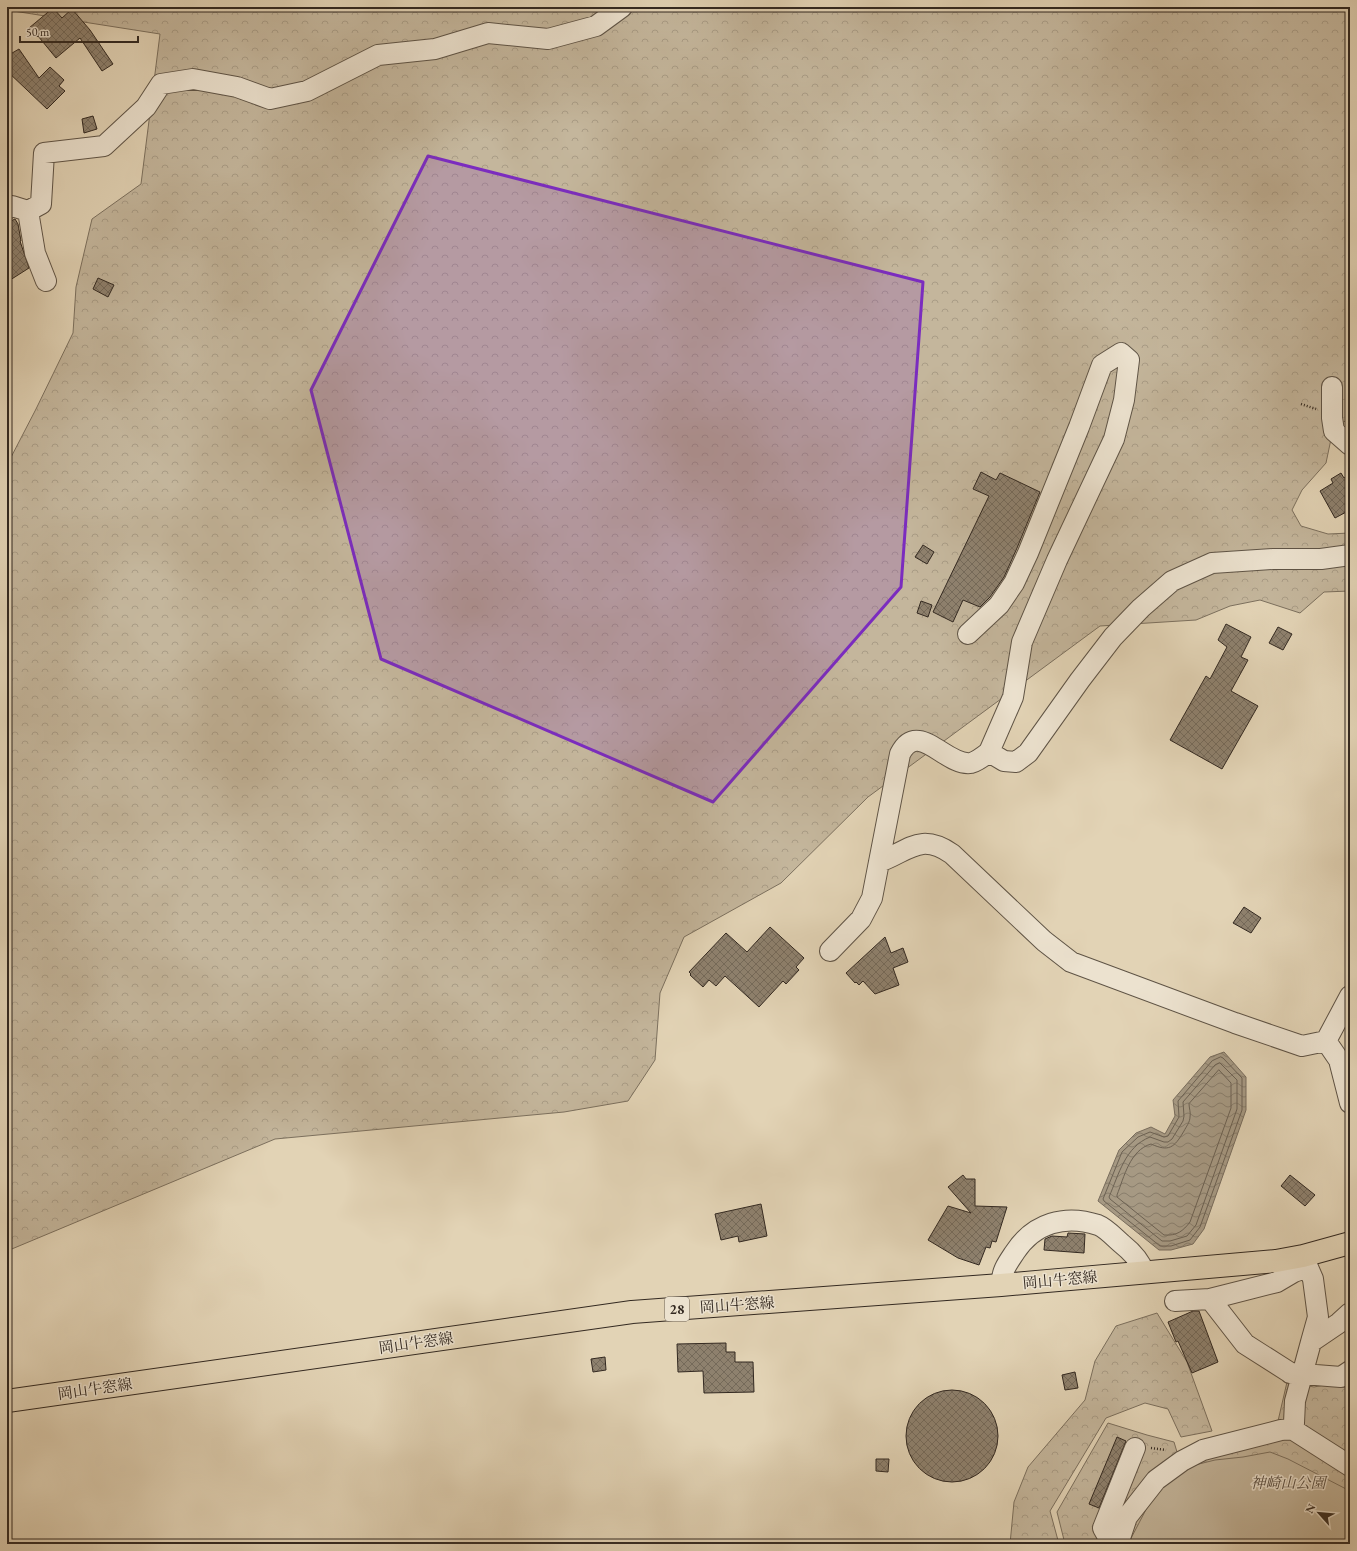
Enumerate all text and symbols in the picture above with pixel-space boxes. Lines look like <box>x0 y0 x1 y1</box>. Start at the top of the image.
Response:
scale bar <box>20 18 138 44</box>
text: 50 m <box>26 24 50 40</box>
street label: 岡山牛窓線 <box>1022 1267 1098 1292</box>
street label: 岡山牛窓線 <box>699 1292 775 1317</box>
road number: 28 <box>665 1297 689 1321</box>
street label: 岡山牛窓線 <box>377 1328 454 1357</box>
street label: 岡山牛窓線 <box>56 1374 133 1403</box>
park label: 神崎山公園 <box>1250 1473 1328 1492</box>
north arrow <box>1299 1493 1339 1533</box>
text: N <box>1302 1501 1318 1516</box>

